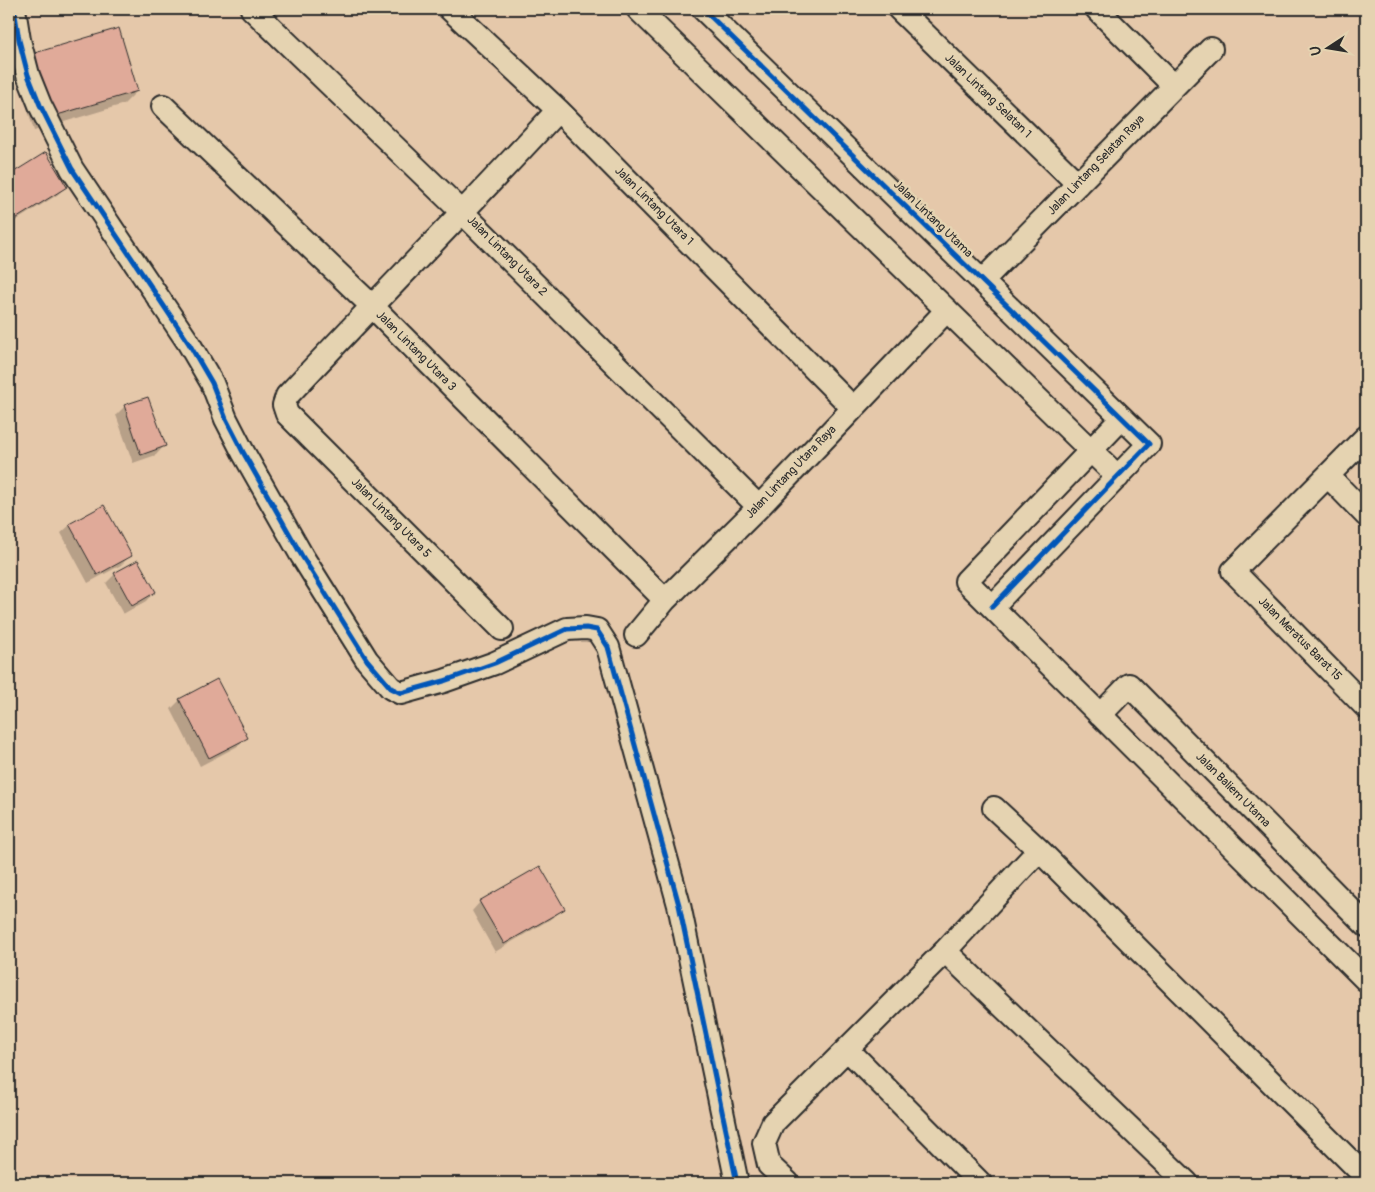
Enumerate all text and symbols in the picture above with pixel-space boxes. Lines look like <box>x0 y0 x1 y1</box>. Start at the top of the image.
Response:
north arrow <box>1302 22 1352 72</box>
text: U <box>1306 44 1325 57</box>
street label: Jalan Lintang Selatan 1 <box>941 51 1035 141</box>
street label: Jalan Lintang Selatan Raya <box>1044 112 1148 218</box>
street label: Jalan Lintang Utara 1 <box>611 163 697 249</box>
street label: Jalan Lintang Utama <box>890 177 976 261</box>
street label: Jalan Lintang Utara 2 <box>464 213 550 299</box>
street label: Jalan Lintang Utara 3 <box>373 308 459 394</box>
street label: Jalan Lintang Utara Raya <box>743 422 840 522</box>
street label: Jalan Lintang Utara 5 <box>348 475 434 561</box>
street label: Jalan Meratus Barat 15 <box>1255 594 1345 684</box>
street label: Jalan Baliem Utama <box>1192 749 1274 831</box>

